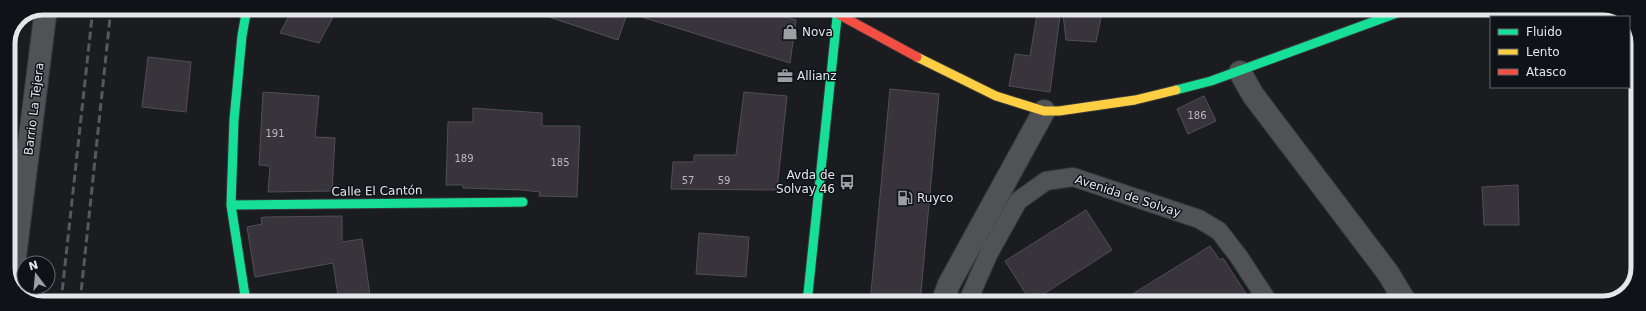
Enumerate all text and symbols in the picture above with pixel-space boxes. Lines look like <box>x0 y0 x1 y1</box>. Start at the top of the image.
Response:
legend <box>1490 16 1630 88</box>
shop icon: Nova <box>781 23 799 41</box>
place label: Nova <box>802 25 833 39</box>
text: Fluido <box>1526 25 1562 39</box>
text: Lento <box>1526 45 1560 59</box>
street label: Barrio La Tejera <box>21 62 47 156</box>
text: Atasco <box>1526 65 1566 79</box>
office icon: Allianz <box>776 67 794 85</box>
place label: Allianz <box>797 69 836 83</box>
house number: 186 <box>1187 110 1207 121</box>
house number: 191 <box>265 128 285 139</box>
house number: 189 <box>454 153 474 164</box>
house number: 185 <box>550 157 570 168</box>
place label: Avda de Solvay 46 <box>776 168 835 196</box>
street label: Avenida de Solvay <box>1073 172 1183 220</box>
bus stop icon: Avda de Solvay 46 <box>838 173 856 191</box>
house number: 57 <box>682 175 694 186</box>
house number: 59 <box>718 175 730 186</box>
street label: Calle El Cantón <box>331 183 423 199</box>
fuel station icon: Ruyco <box>896 189 914 207</box>
place label: Ruyco <box>917 191 953 205</box>
north arrow <box>16 255 56 295</box>
text: N <box>27 258 40 273</box>

